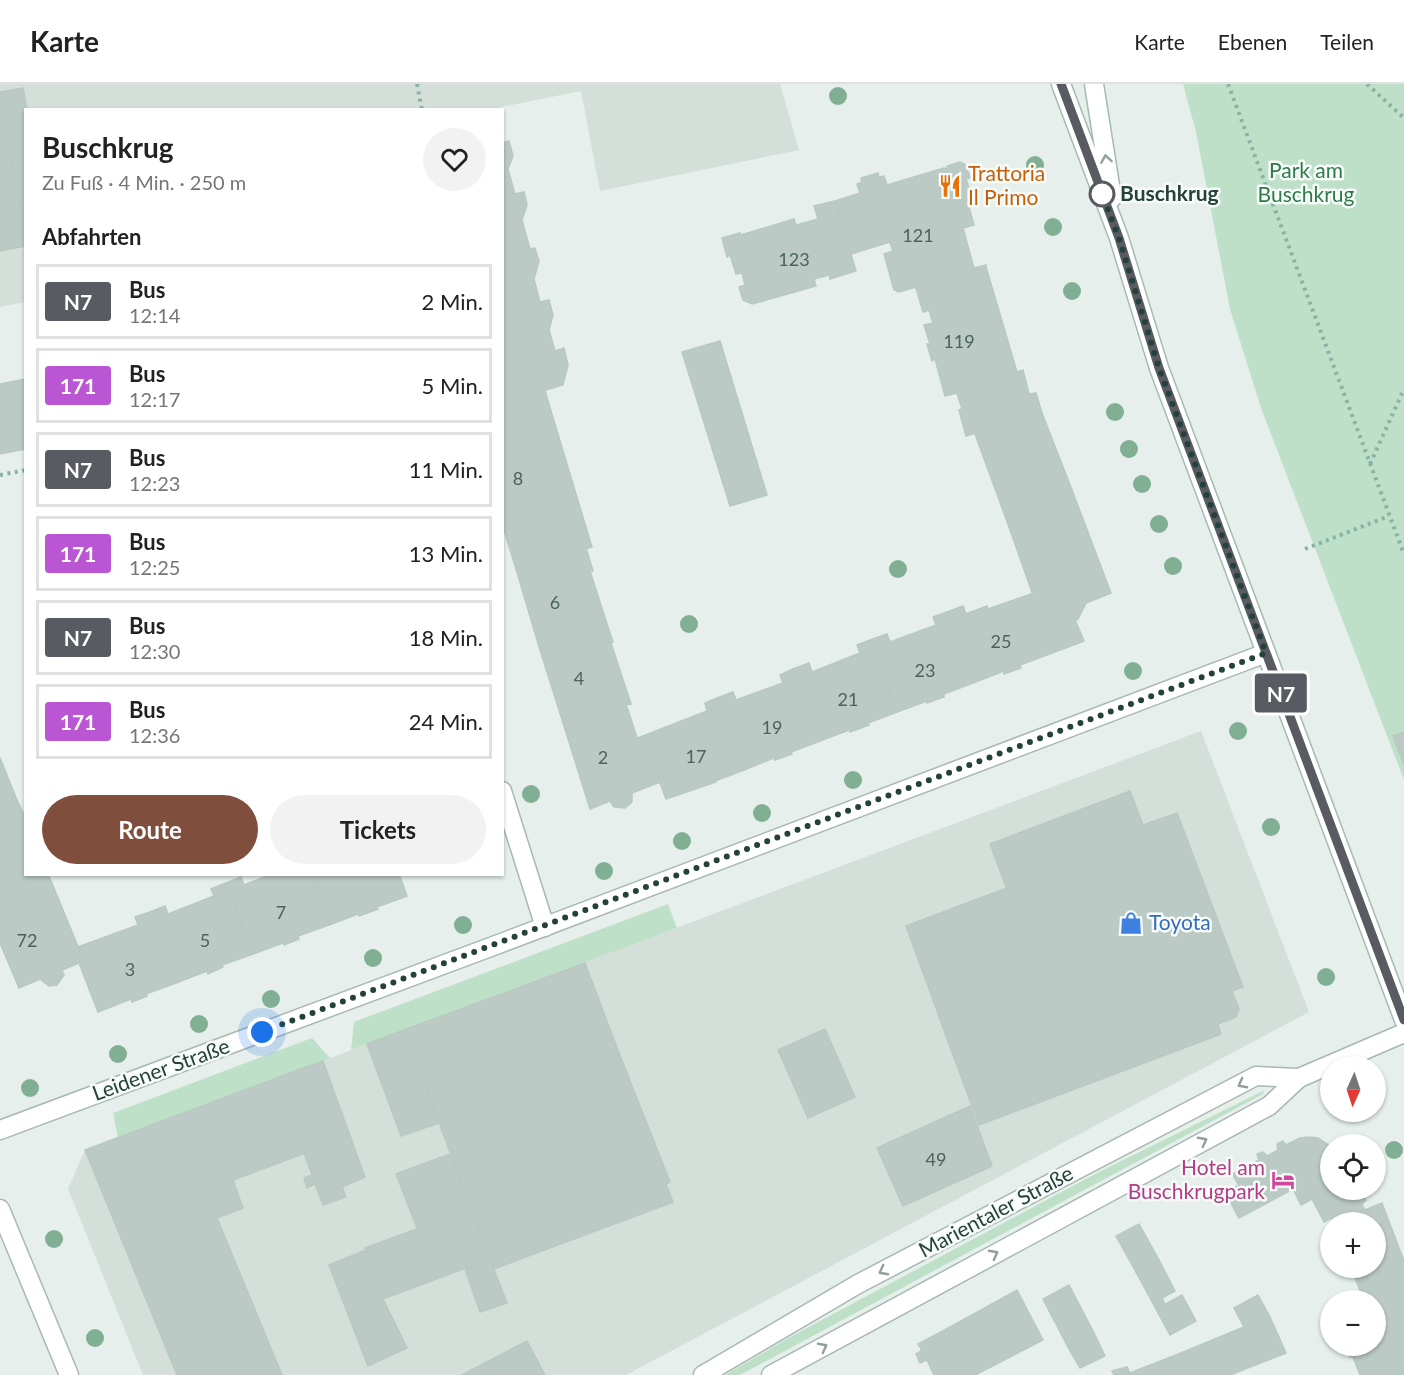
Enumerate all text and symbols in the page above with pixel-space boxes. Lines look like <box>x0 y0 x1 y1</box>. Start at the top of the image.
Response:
text: Karte <box>30 24 99 58</box>
text: Karte <box>1134 29 1185 54</box>
text: Ebenen <box>1218 29 1287 54</box>
text: Teilen <box>1320 29 1374 54</box>
button: heart <box>423 128 486 191</box>
text: Buschkrug <box>42 130 174 164</box>
one-way arrow <box>1100 155 1113 165</box>
park label: Park am Buschkrug <box>1258 157 1354 206</box>
place label: Trattoria Il Primo <box>968 160 1045 209</box>
text: Zu Fuß · 4 Min. · 250 m <box>42 170 246 194</box>
restaurant icon: Trattoria Il Primo <box>937 173 963 199</box>
place label: Buschkrug <box>1120 180 1219 205</box>
marker: Buschkrug <box>1089 181 1115 207</box>
text: Abfahrten <box>42 223 141 250</box>
house number: 121 <box>902 224 934 246</box>
house number: 123 <box>778 248 810 270</box>
text: Bus <box>129 276 165 303</box>
text: 2 Min. <box>422 288 483 315</box>
text: N7 <box>64 289 92 314</box>
text: 12:14 <box>129 303 180 327</box>
house number: 119 <box>943 330 975 352</box>
text: Bus <box>129 360 165 387</box>
text: 5 Min. <box>422 372 483 399</box>
text: 171 <box>60 373 96 398</box>
text: 12:17 <box>129 387 180 411</box>
text: Bus <box>129 444 165 471</box>
text: 11 Min. <box>409 456 483 483</box>
text: N7 <box>64 457 92 482</box>
house number: 8 <box>513 467 523 489</box>
text: 12:23 <box>129 471 180 495</box>
text: Bus <box>129 528 165 555</box>
text: 13 Min. <box>409 540 483 567</box>
text: 171 <box>60 541 96 566</box>
text: 12:25 <box>129 555 180 579</box>
house number: 6 <box>550 591 560 613</box>
text: Bus <box>129 612 165 639</box>
text: 18 Min. <box>409 624 483 651</box>
text: N7 <box>64 625 92 650</box>
house number: 25 <box>991 630 1011 652</box>
text: 12:30 <box>129 639 180 663</box>
house number: 23 <box>915 659 935 681</box>
house number: 4 <box>574 667 584 689</box>
line badge: N7 <box>1254 674 1308 712</box>
text: N7 <box>1267 681 1295 706</box>
house number: 21 <box>838 688 858 710</box>
text: Bus <box>129 696 165 723</box>
text: 24 Min. <box>409 708 483 735</box>
text: 171 <box>60 709 96 734</box>
house number: 19 <box>762 716 782 738</box>
text: 12:36 <box>129 723 180 747</box>
house number: 17 <box>686 745 706 767</box>
house number: 2 <box>598 746 608 768</box>
button: Route <box>42 795 258 864</box>
button: Tickets <box>270 795 486 864</box>
house number: 7 <box>276 901 286 923</box>
place label: Toyota <box>1149 909 1211 934</box>
shop icon: Toyota <box>1118 910 1144 936</box>
house number: 72 <box>17 929 37 951</box>
house number: 5 <box>200 929 210 951</box>
house number: 3 <box>125 958 135 980</box>
your location <box>247 1017 277 1047</box>
street label: Leidener Straße <box>89 1032 232 1105</box>
north arrow <box>1320 1056 1386 1122</box>
map controls <box>1320 1056 1386 1356</box>
one-way arrow <box>1238 1077 1248 1088</box>
button: locate <box>1320 1134 1386 1200</box>
one-way arrow <box>1196 1137 1207 1148</box>
house number: 49 <box>926 1148 946 1170</box>
place label: Hotel am Buschkrugpark <box>1128 1154 1265 1203</box>
street label: Marientaler Straße <box>914 1159 1077 1262</box>
hotel icon: Hotel am Buschkrugpark <box>1270 1167 1296 1193</box>
button: + <box>1320 1212 1386 1278</box>
one-way arrow <box>988 1250 998 1261</box>
one-way arrow <box>879 1264 889 1275</box>
button: − <box>1320 1290 1386 1356</box>
one-way arrow <box>816 1343 827 1354</box>

